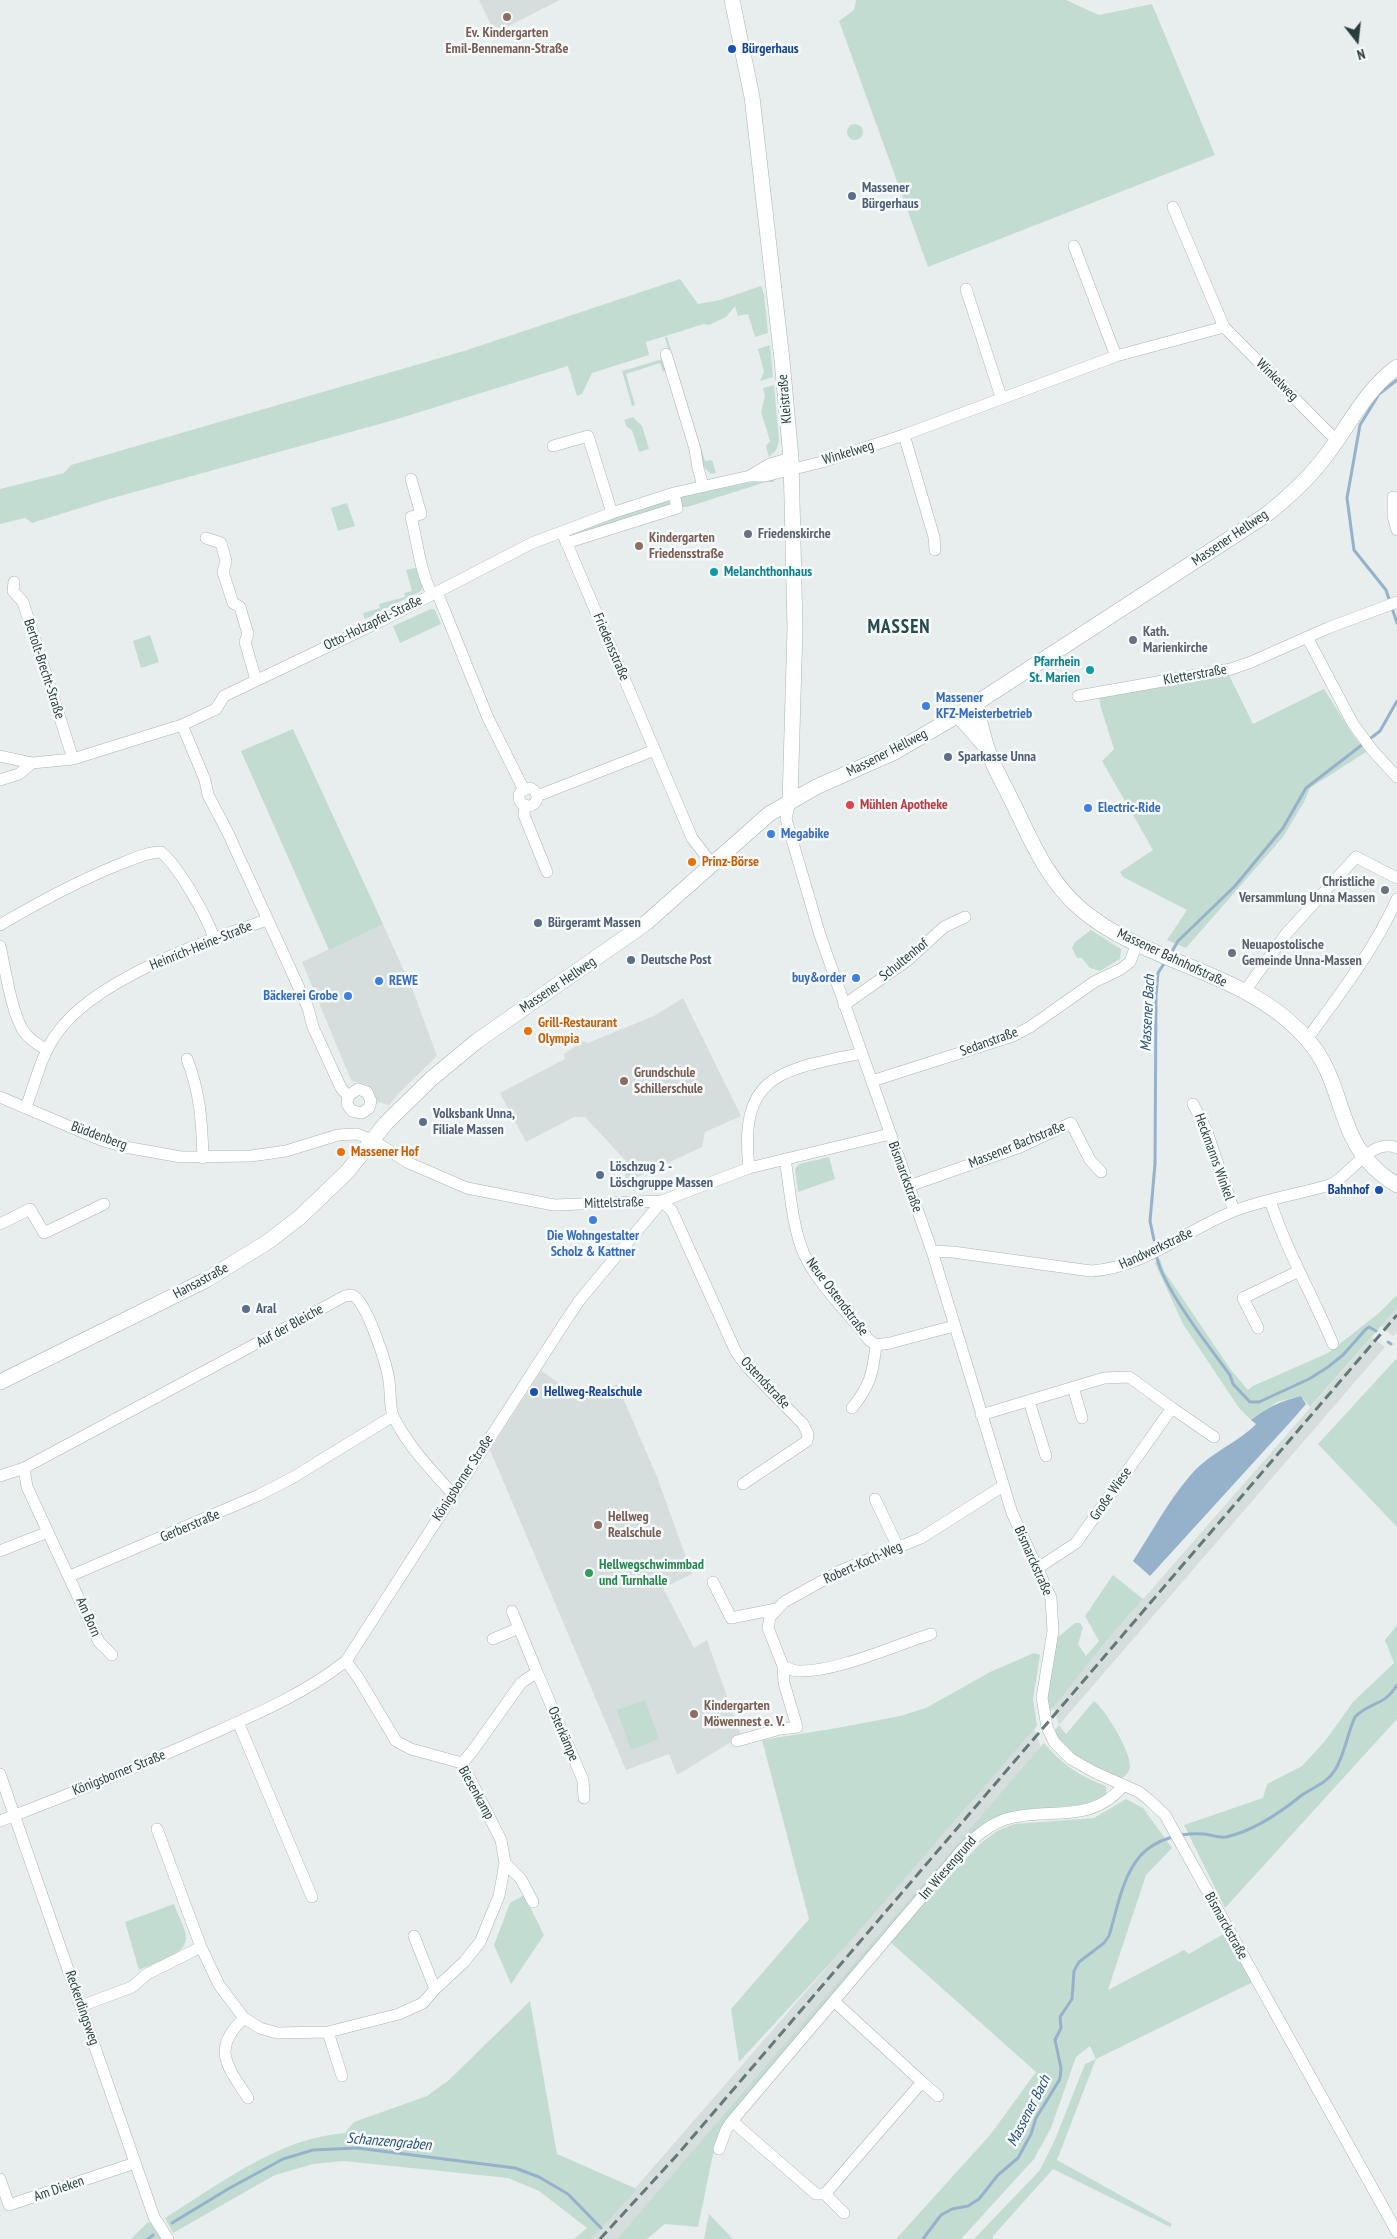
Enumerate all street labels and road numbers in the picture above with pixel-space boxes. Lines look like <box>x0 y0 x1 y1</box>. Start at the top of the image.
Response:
street label: Winkelweg <box>1252 355 1302 405</box>
street label: Kleistraße <box>774 374 796 424</box>
street label: Winkelweg <box>820 437 876 469</box>
street label: Massener Hellweg <box>1189 506 1271 570</box>
street label: Otto-Holzapfel-Straße <box>321 592 425 654</box>
street label: Friedensstraße <box>589 611 633 683</box>
street label: Bertolt-Brecht-Straße <box>20 617 68 721</box>
street label: Kletterstraße <box>1162 661 1228 689</box>
street label: Massener Hellweg <box>844 726 930 780</box>
street label: Heinrich-Heine-Straße <box>147 918 255 974</box>
street label: Massener Bahnhofstraße <box>1114 925 1230 991</box>
street label: Schultenhof <box>876 935 932 985</box>
street label: Massener Hellweg <box>517 953 599 1017</box>
street label: Sedanstraße <box>958 1024 1020 1060</box>
street label: Heckmanns Winkel <box>1191 1111 1237 1203</box>
street label: Büddenberg <box>69 1118 129 1154</box>
street label: Massener Bachstraße <box>966 1118 1068 1172</box>
street label: Bismarckstraße <box>884 1139 926 1215</box>
street label: Mittelstraße <box>584 1194 644 1212</box>
street label: Handwerkstraße <box>1117 1225 1195 1273</box>
street label: Neue Ostendstraße <box>802 1255 872 1339</box>
street label: Hansastraße <box>170 1259 232 1303</box>
street label: Auf der Bleiche <box>254 1301 326 1351</box>
street label: Ostendstraße <box>737 1354 793 1412</box>
street label: Königsborner Straße <box>429 1432 497 1524</box>
street label: Große Wiese <box>1087 1464 1135 1524</box>
street label: Gerberstraße <box>158 1506 222 1546</box>
street label: Bismarckstraße <box>1010 1524 1056 1598</box>
street label: Robert-Koch-Weg <box>821 1538 905 1588</box>
street label: Am Born <box>72 1595 104 1639</box>
street label: Osterkämpe <box>544 1704 582 1764</box>
street label: Königsborner Straße <box>70 1747 168 1799</box>
street label: Biesenkamp <box>455 1763 497 1823</box>
street label: Im Wiesengrund <box>916 1833 980 1903</box>
street label: Bismarckstraße <box>1201 1890 1251 1962</box>
street label: Reckerdingsweg <box>61 1969 103 2047</box>
street label: Am Dieken <box>32 2173 86 2205</box>

